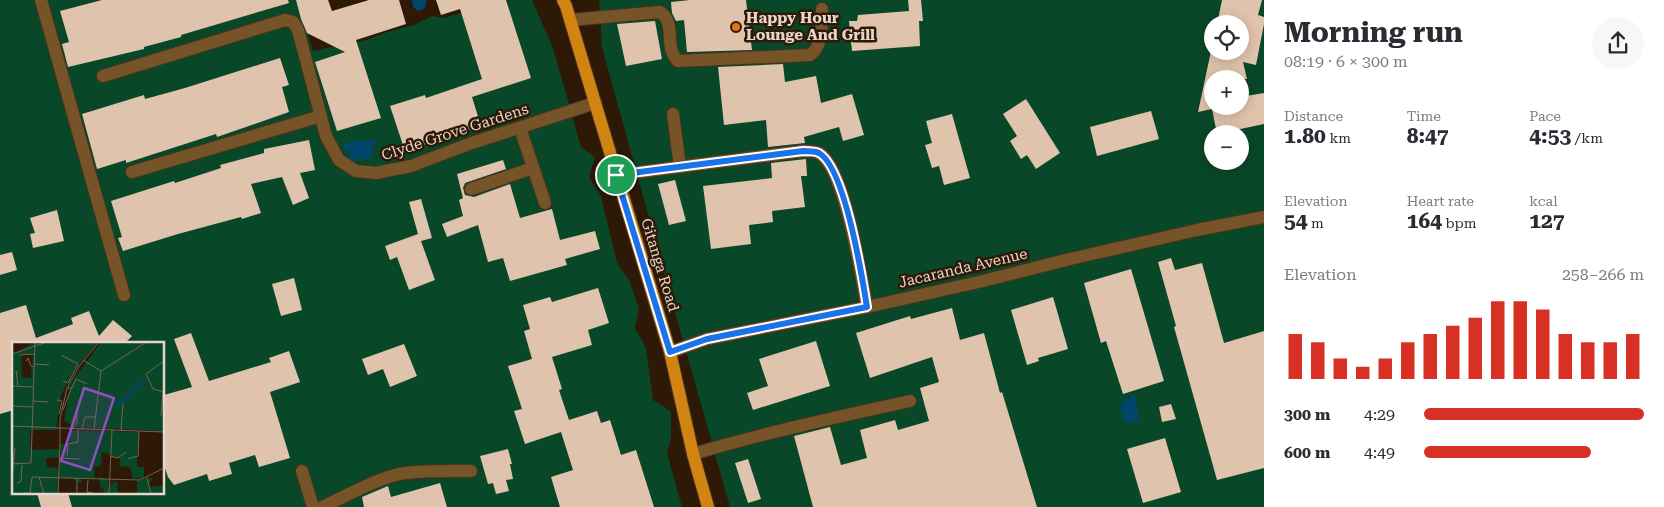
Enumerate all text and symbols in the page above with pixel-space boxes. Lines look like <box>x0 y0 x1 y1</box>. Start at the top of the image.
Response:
place label: Happy Hour Lounge And Grill <box>746 9 875 44</box>
map controls <box>1204 15 1249 170</box>
button: locate <box>1204 15 1249 60</box>
text: Morning run <box>1284 16 1463 49</box>
button: share <box>1592 17 1644 69</box>
marker: Happy Hour Lounge And Grill <box>730 21 742 33</box>
text: 08:19 · 6 × 300 m <box>1284 52 1408 71</box>
button: + <box>1204 70 1249 115</box>
street label: Clyde Grove Gardens <box>379 100 531 164</box>
text: Distance <box>1284 108 1343 124</box>
text: Time <box>1407 108 1441 124</box>
text: Pace <box>1529 108 1561 124</box>
text: 1.80 <box>1284 124 1326 148</box>
text: 8:47 <box>1407 124 1449 148</box>
text: 4:53 <box>1529 124 1571 148</box>
button: − <box>1204 125 1249 170</box>
text: km <box>1326 130 1351 146</box>
text: /km <box>1571 130 1603 146</box>
pin <box>595 154 637 196</box>
icon: arrive <box>602 161 630 189</box>
text: Elevation <box>1284 193 1347 209</box>
text: Heart rate <box>1407 193 1474 209</box>
text: kcal <box>1529 193 1558 209</box>
text: 54 <box>1284 209 1308 233</box>
text: 164 <box>1407 209 1442 233</box>
text: 127 <box>1529 209 1565 233</box>
text: m <box>1308 215 1324 231</box>
text: bpm <box>1442 215 1476 231</box>
street label: Gitanga Road <box>637 216 683 314</box>
street label: Jacaranda Avenue <box>897 244 1029 292</box>
text: Elevation <box>1284 265 1357 284</box>
text: 258–266 m <box>1562 265 1644 284</box>
inset map <box>12 342 165 494</box>
text: 300 m <box>1284 405 1330 424</box>
text: 4:29 <box>1364 405 1395 424</box>
text: 600 m <box>1284 443 1330 462</box>
text: 4:49 <box>1364 443 1395 462</box>

